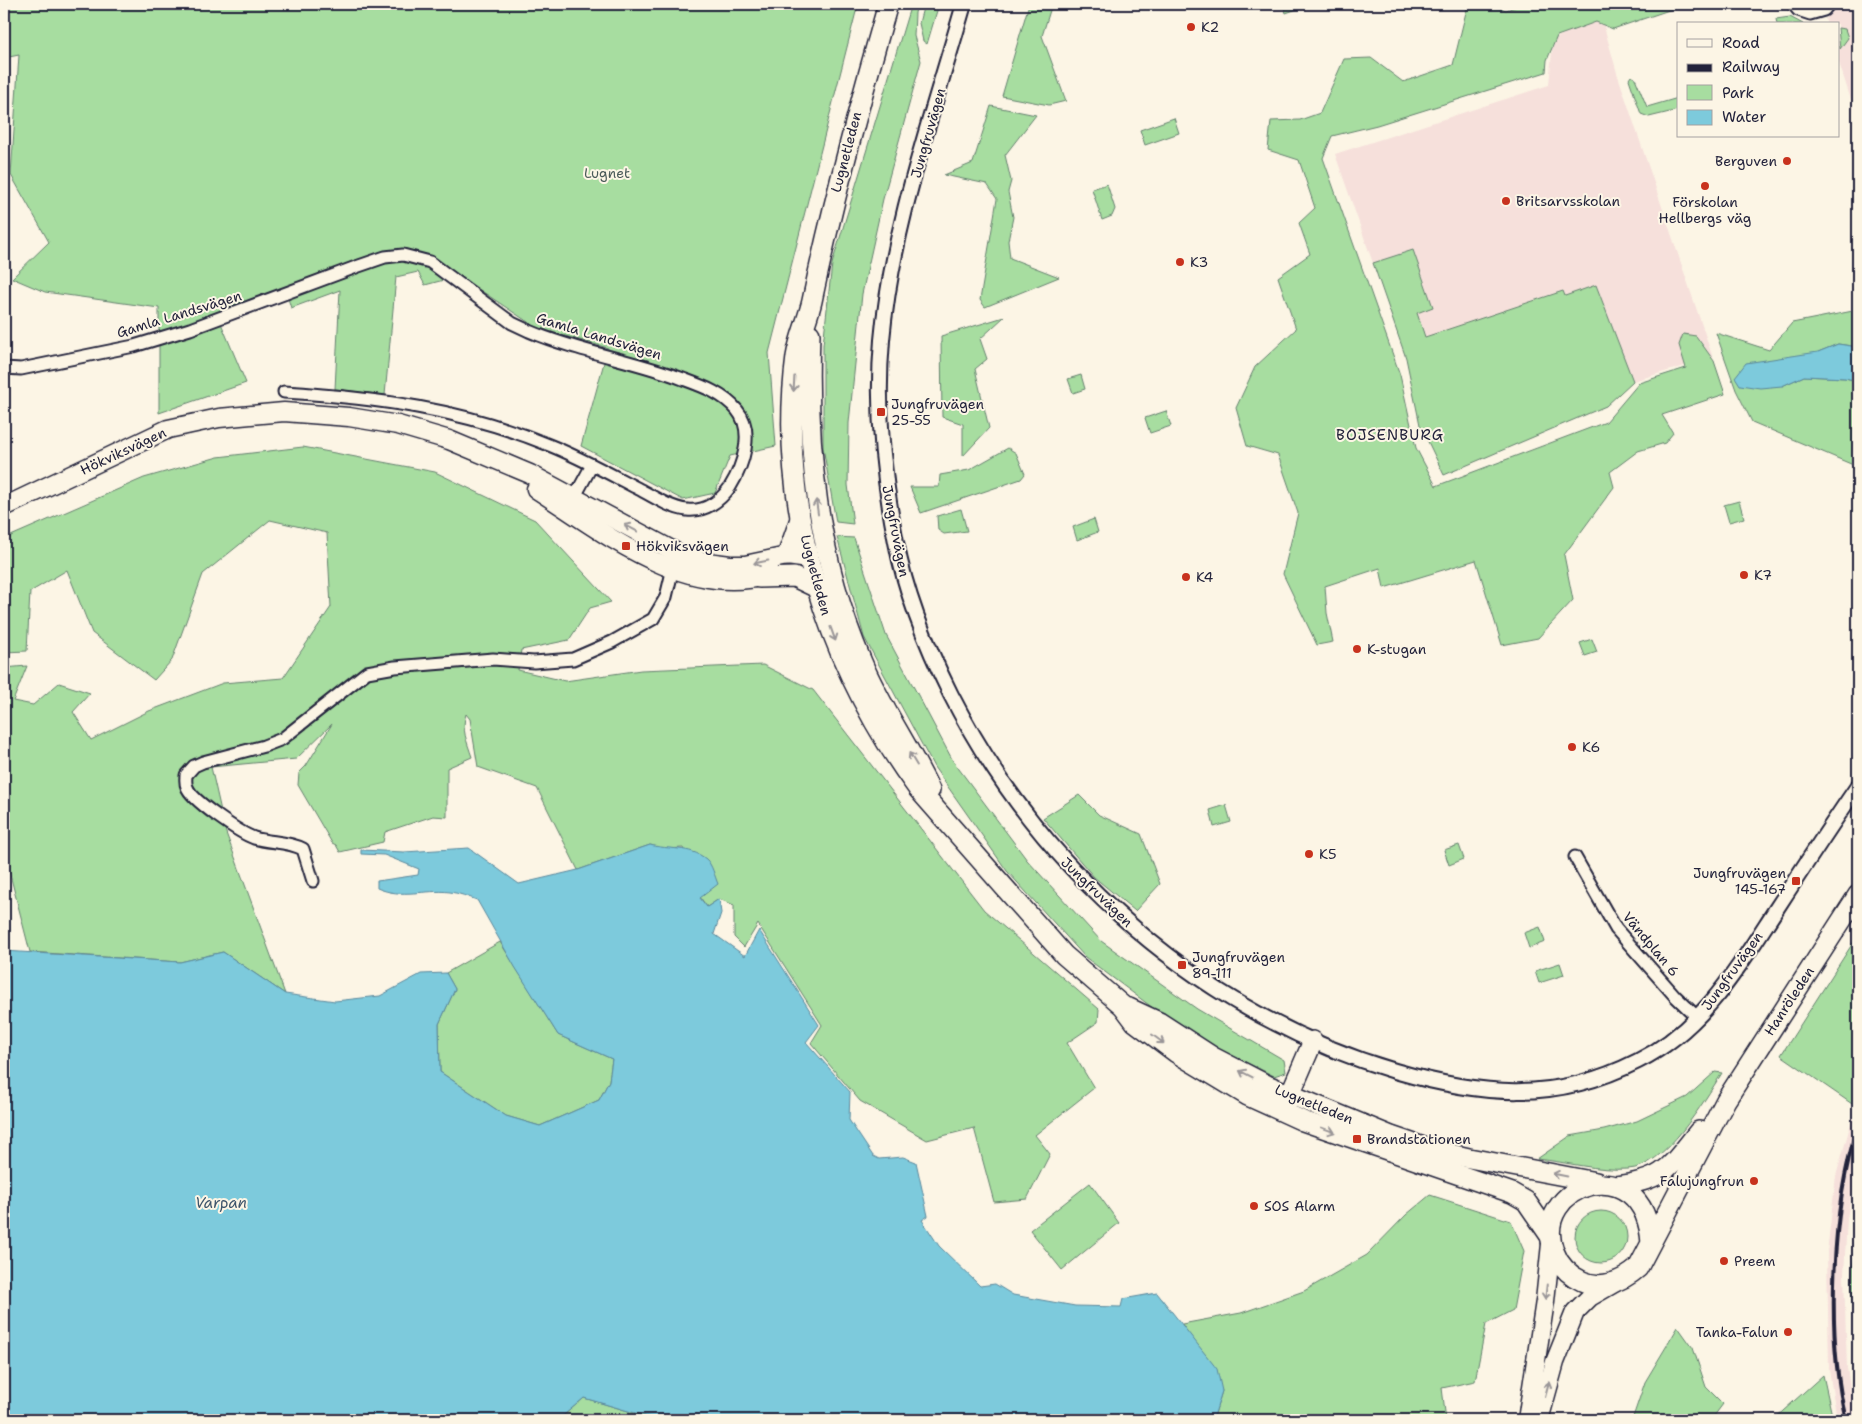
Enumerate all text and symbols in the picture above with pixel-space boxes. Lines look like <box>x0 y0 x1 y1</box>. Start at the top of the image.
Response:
place label: K2 <box>1201 18 1219 36</box>
marker: K2 <box>1185 21 1197 33</box>
legend <box>1677 22 1840 138</box>
text: Road <box>1722 33 1760 53</box>
text: Railway <box>1722 57 1780 77</box>
text: Park <box>1722 83 1754 103</box>
street label: Jungfruvägen <box>907 85 950 180</box>
text: Water <box>1722 107 1766 127</box>
street label: Lugnetleden <box>827 109 866 194</box>
place label: Berguven <box>1715 152 1777 170</box>
marker: Berguven <box>1781 155 1793 167</box>
park label: Lugnet <box>584 164 630 182</box>
marker: Förskolan Hellbergs väg <box>1699 180 1711 192</box>
place label: Britsarvsskolan <box>1516 192 1620 210</box>
place label: Förskolan Hellbergs väg <box>1659 193 1751 227</box>
marker: Britsarvsskolan <box>1500 195 1512 207</box>
place label: K3 <box>1190 253 1208 271</box>
marker: K3 <box>1174 256 1186 268</box>
street label: Gamla Landsvägen <box>114 286 244 342</box>
street label: Gamla Landsvägen <box>534 308 664 364</box>
one-way arrow <box>790 376 799 392</box>
place label: Jungfruvägen 25-55 <box>891 395 984 429</box>
marker: Jungfruvägen 25-55 <box>875 406 887 418</box>
street label: Hökviksvägen <box>77 423 169 479</box>
district label: BOJSENBURG <box>1336 425 1444 445</box>
street label: Jungfruvägen <box>878 484 914 579</box>
one-way arrow <box>812 499 822 515</box>
one-way arrow <box>623 523 638 533</box>
street label: Lugnetleden <box>797 533 836 618</box>
place label: Hökviksvägen <box>636 537 729 555</box>
marker: Hökviksvägen <box>620 540 632 552</box>
one-way arrow <box>753 557 769 567</box>
place label: K7 <box>1754 566 1772 584</box>
place label: K4 <box>1196 568 1214 586</box>
marker: K7 <box>1738 569 1750 581</box>
marker: K4 <box>1180 571 1192 583</box>
one-way arrow <box>829 626 838 641</box>
place label: K-stugan <box>1367 640 1427 658</box>
marker: K-stugan <box>1351 643 1363 655</box>
place label: K6 <box>1582 738 1600 756</box>
marker: K6 <box>1566 741 1578 753</box>
one-way arrow <box>907 753 917 767</box>
place label: K5 <box>1319 845 1336 863</box>
marker: K5 <box>1303 848 1315 860</box>
street label: Jungfruvägen <box>1057 853 1137 931</box>
place label: Jungfruvägen 145-167 <box>1693 864 1786 898</box>
marker: Jungfruvägen 145-167 <box>1790 875 1802 887</box>
street label: Vändplan 6 <box>1619 908 1683 980</box>
street label: Jungfruvägen <box>1697 928 1767 1014</box>
place label: Jungfruvägen 89-111 <box>1192 948 1285 982</box>
marker: Jungfruvägen 89-111 <box>1176 959 1188 971</box>
street label: Hanröleden <box>1760 963 1818 1039</box>
one-way arrow <box>1151 1034 1164 1045</box>
one-way arrow <box>1239 1069 1254 1078</box>
street label: Lugnetleden <box>1272 1080 1356 1128</box>
one-way arrow <box>1320 1126 1335 1135</box>
place label: Brandstationen <box>1367 1130 1471 1148</box>
marker: Brandstationen <box>1351 1133 1363 1145</box>
one-way arrow <box>1552 1170 1568 1179</box>
place label: Falujungfrun <box>1660 1172 1744 1190</box>
marker: Falujungfrun <box>1748 1175 1760 1187</box>
water label: Varpan <box>195 1193 247 1213</box>
place label: SOS Alarm <box>1264 1197 1335 1215</box>
marker: SOS Alarm <box>1248 1200 1260 1212</box>
place label: Preem <box>1734 1252 1775 1270</box>
marker: Preem <box>1718 1255 1730 1267</box>
one-way arrow <box>1541 1284 1551 1300</box>
place label: Tanka-Falun <box>1696 1323 1778 1341</box>
marker: Tanka-Falun <box>1782 1326 1794 1338</box>
one-way arrow <box>1543 1382 1553 1398</box>

